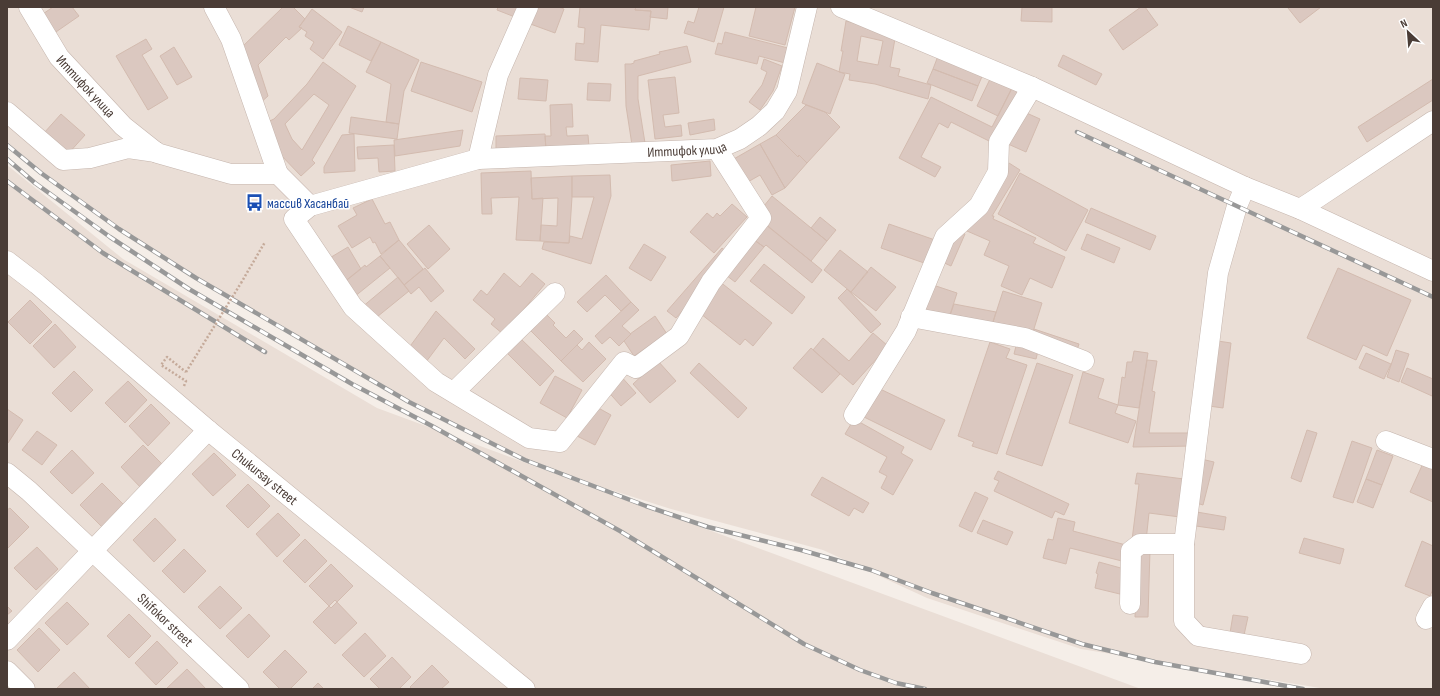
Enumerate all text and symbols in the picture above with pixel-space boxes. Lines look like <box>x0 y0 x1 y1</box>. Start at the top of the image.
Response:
north arrow <box>1388 12 1428 52</box>
text: N <box>1398 16 1409 31</box>
street label: Иттифок улица <box>53 51 119 121</box>
street label: Иттифок улица <box>647 137 729 160</box>
bus stop icon: массив Хасанбай <box>244 193 264 213</box>
place label: массив Хасанбай <box>267 195 349 212</box>
street label: Chukursay street <box>228 444 301 508</box>
street label: Shifokor street <box>134 589 197 650</box>

